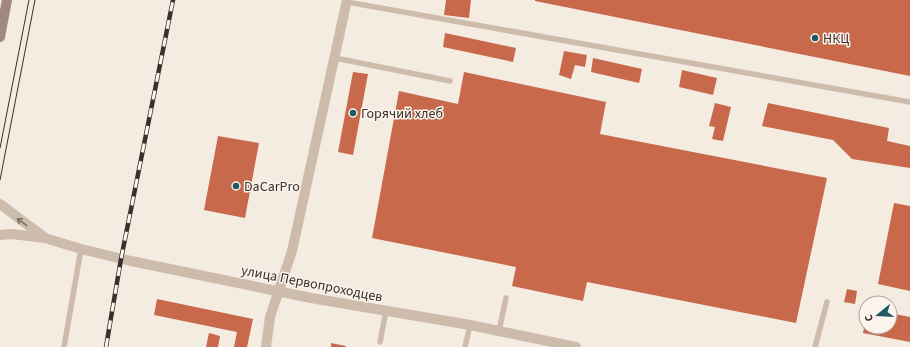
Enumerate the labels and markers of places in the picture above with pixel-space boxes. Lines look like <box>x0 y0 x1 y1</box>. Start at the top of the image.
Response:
place label: НКЦ <box>823 29 849 49</box>
marker: НКЦ <box>810 33 820 43</box>
place label: Горячий хлеб <box>361 104 443 124</box>
marker: Горячий хлеб <box>348 108 358 118</box>
place label: DaCarPro <box>244 177 300 197</box>
marker: DaCarPro <box>231 181 241 191</box>

